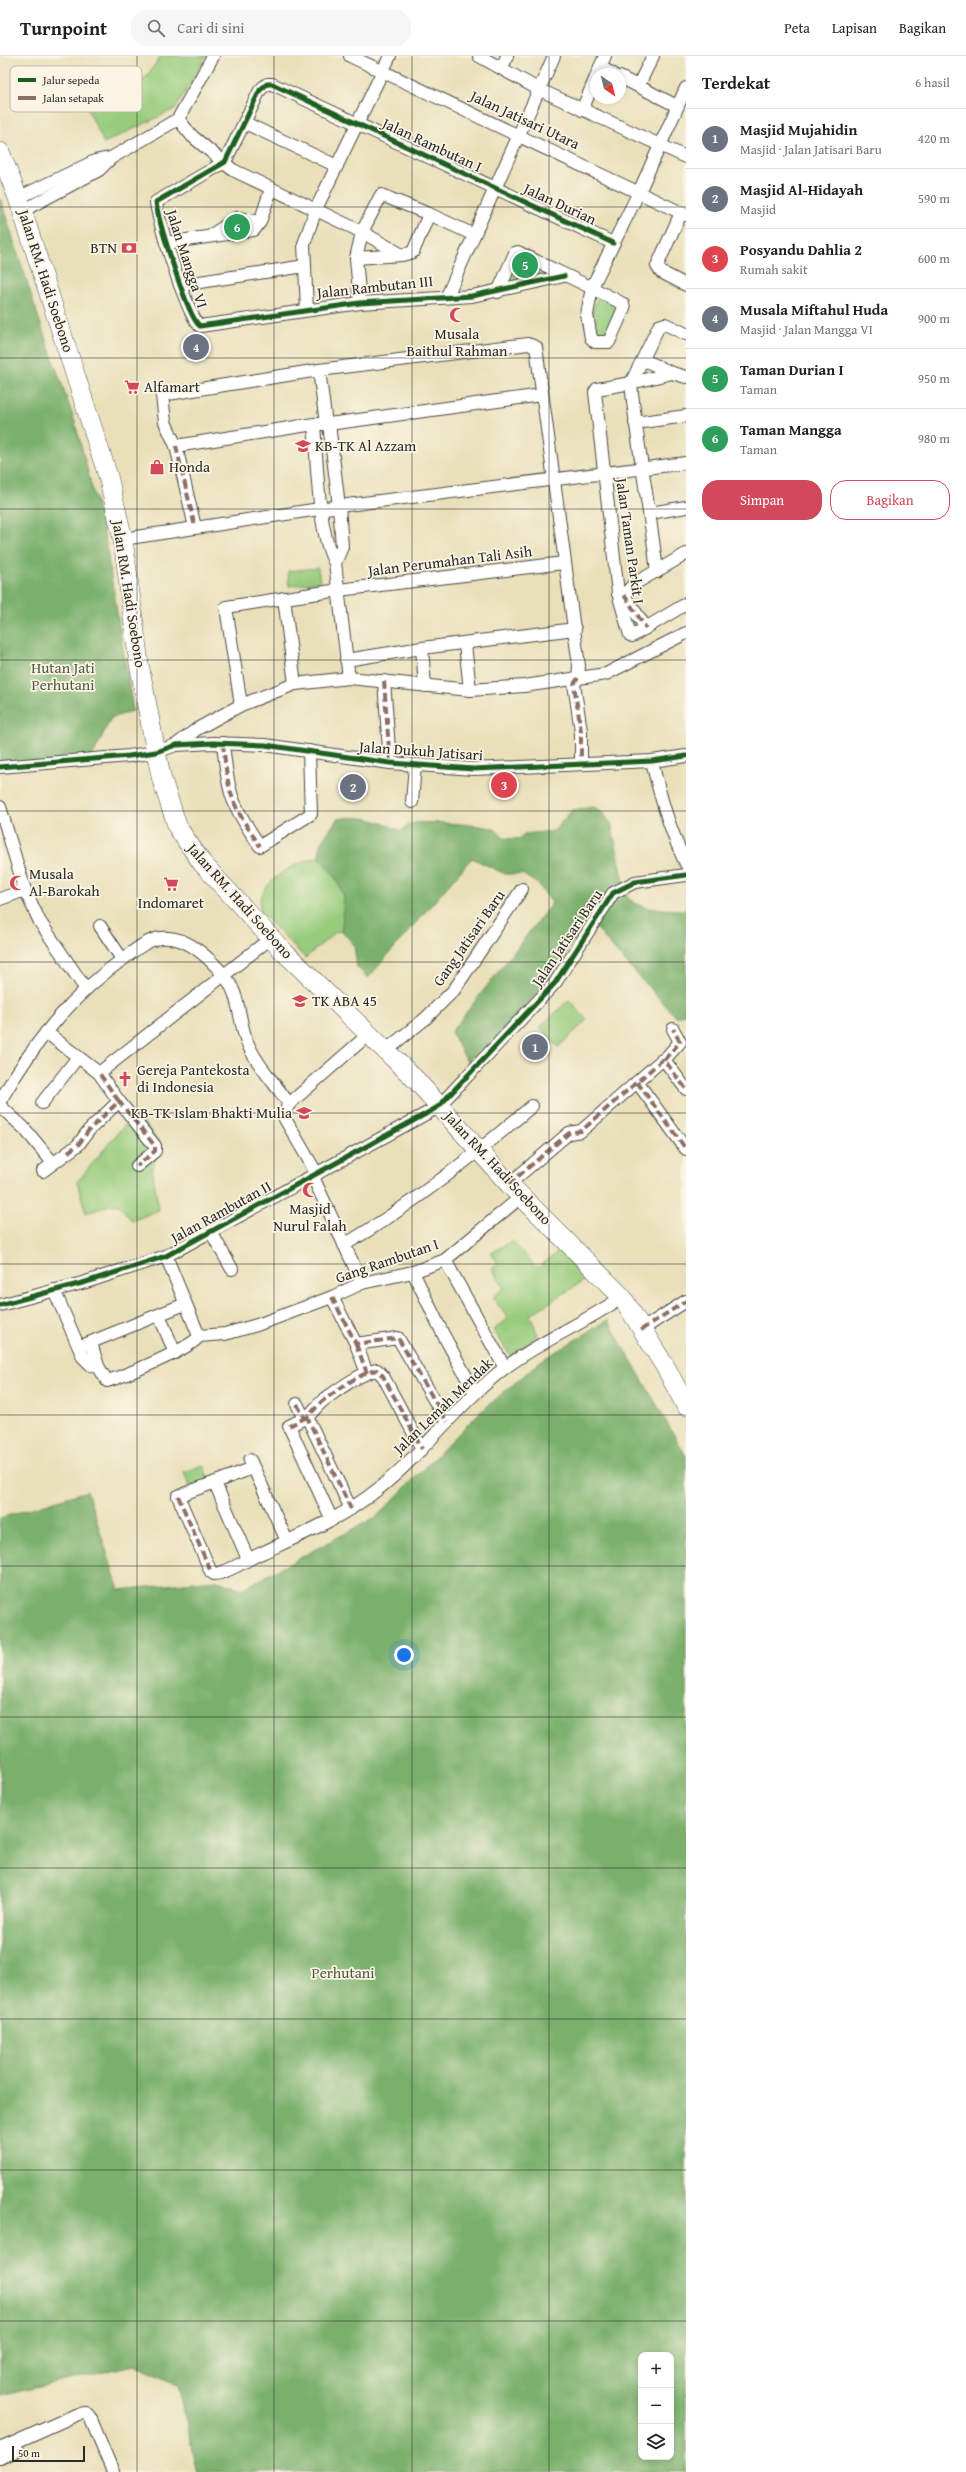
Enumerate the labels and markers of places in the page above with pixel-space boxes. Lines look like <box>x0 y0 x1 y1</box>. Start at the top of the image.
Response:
pin: 6 <box>224 212 250 242</box>
place label: BTN <box>90 237 117 258</box>
bank icon: BTN <box>120 239 138 257</box>
pin: 5 <box>512 250 538 280</box>
mosque icon: Musala Baithul Rahman <box>448 306 466 324</box>
place label: Musala Baithul Rahman <box>406 323 508 361</box>
pin: 4 <box>183 332 209 362</box>
place label: Alfamart <box>144 376 201 397</box>
supermarket icon: Alfamart <box>123 378 141 396</box>
place label: KB-TK Al Azzam <box>315 435 417 456</box>
school or university icon: KB-TK Al Azzam <box>294 437 312 455</box>
place label: Honda <box>169 456 210 477</box>
shop icon: Honda <box>148 458 166 476</box>
pin: 3 <box>491 770 517 800</box>
pin: 2 <box>340 772 366 802</box>
place label: Musala Al-Barokah <box>29 863 100 901</box>
mosque icon: Musala Al-Barokah <box>8 874 26 892</box>
supermarket icon: Indomaret <box>162 875 180 893</box>
place label: Indomaret <box>138 892 205 913</box>
place label: TK ABA 45 <box>312 990 377 1011</box>
school or university icon: TK ABA 45 <box>291 992 309 1010</box>
pin: 1 <box>522 1032 548 1062</box>
place label: Gereja Pantekosta di Indonesia <box>137 1059 250 1097</box>
church icon: Gereja Pantekosta di Indonesia <box>116 1070 134 1088</box>
place label: KB-TK Islam Bhakti Mulia <box>131 1102 292 1123</box>
school or university icon: KB-TK Islam Bhakti Mulia <box>295 1104 313 1122</box>
mosque icon: Masjid Nurul Falah <box>301 1181 319 1199</box>
place label: Masjid Nurul Falah <box>273 1198 347 1236</box>

